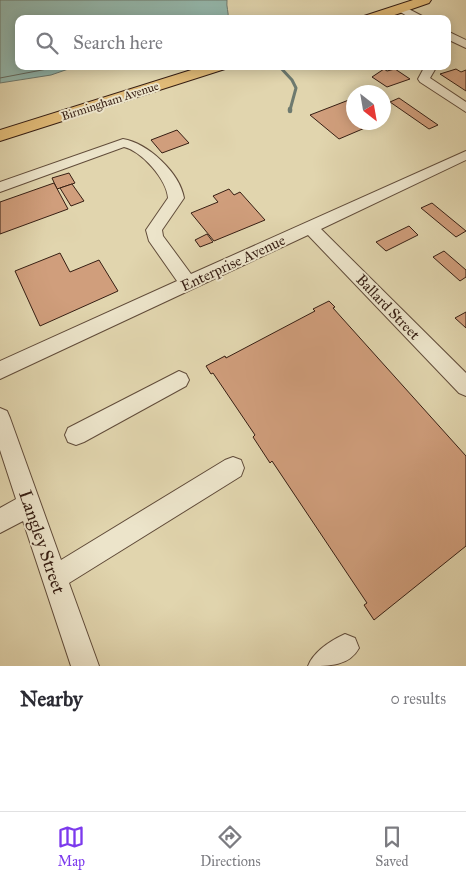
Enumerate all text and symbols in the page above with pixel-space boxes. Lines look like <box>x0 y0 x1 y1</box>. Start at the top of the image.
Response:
search box <box>15 15 451 70</box>
icon: search <box>33 29 61 57</box>
text: Search here <box>73 31 163 54</box>
street label: Birmingham Avenue <box>60 79 161 124</box>
north arrow <box>346 85 391 130</box>
street label: Enterprise Avenue <box>178 231 288 295</box>
street label: Ballard Street <box>352 270 424 344</box>
street label: Langley Street <box>13 487 70 598</box>
text: Nearby <box>20 686 83 712</box>
text: 0 results <box>391 689 446 708</box>
tab: Map <box>57 823 85 870</box>
tab: Directions <box>200 823 261 870</box>
tab: Saved <box>375 823 409 870</box>

